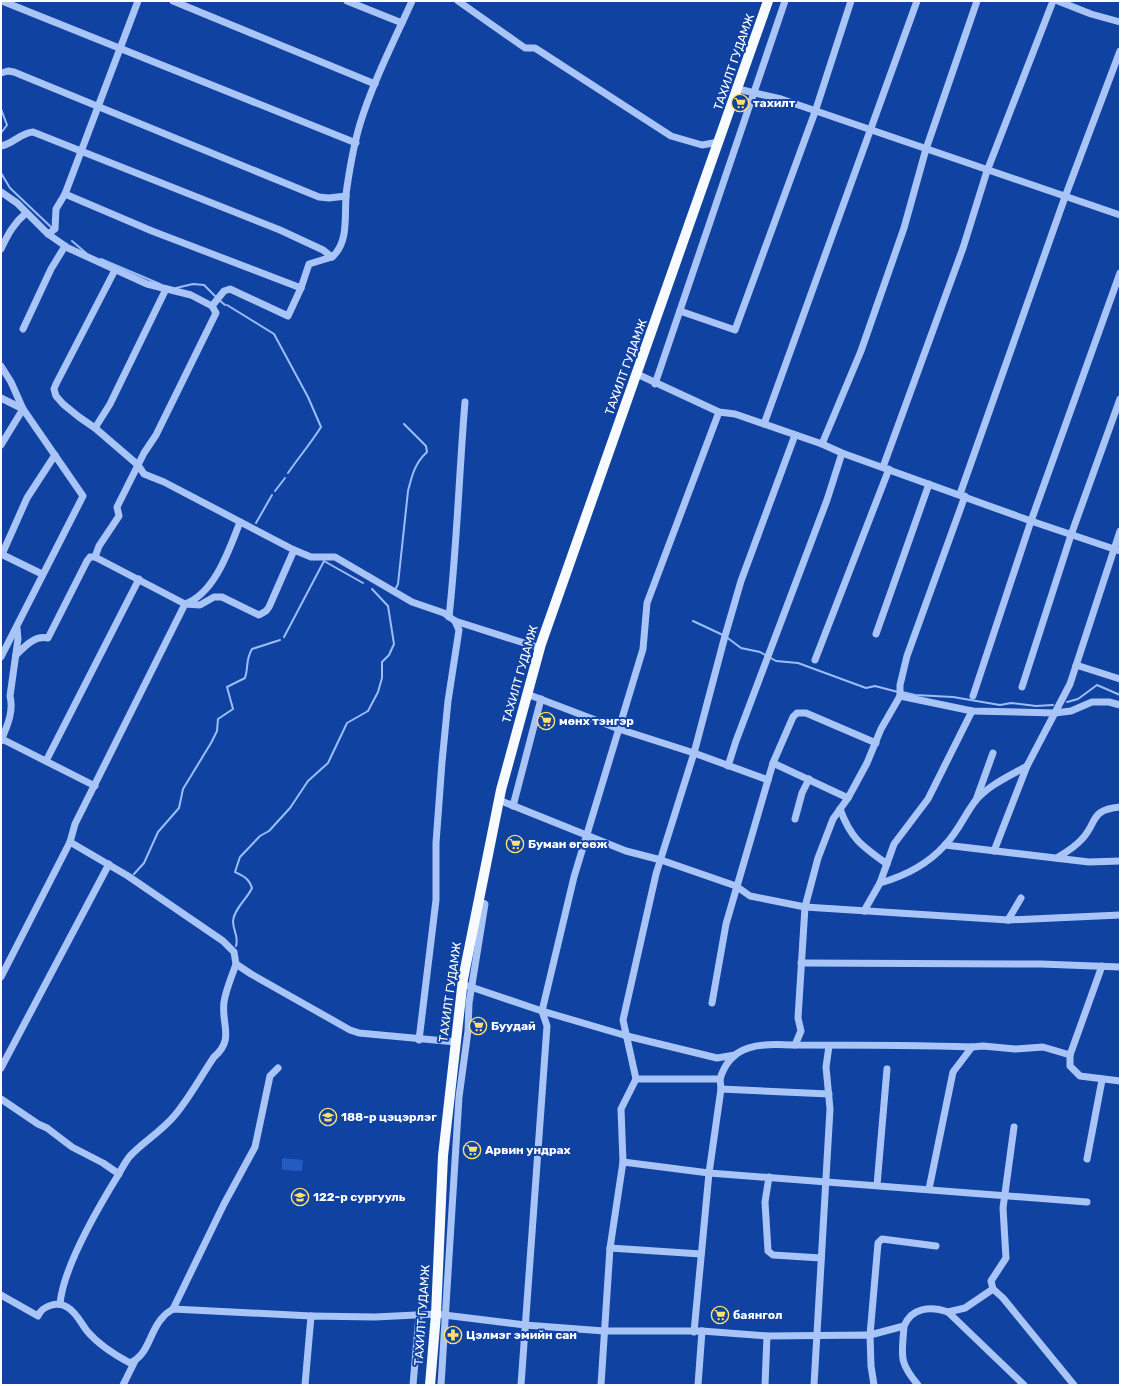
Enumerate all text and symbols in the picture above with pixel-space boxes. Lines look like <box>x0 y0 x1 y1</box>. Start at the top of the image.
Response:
street label: ТАХИЛТ ГУДАМЖ <box>711 12 757 112</box>
supermarket icon: тахилт <box>730 93 750 113</box>
place label: тахилт <box>753 96 796 110</box>
street label: ТАХИЛТ ГУДАМЖ <box>602 317 650 417</box>
street label: ТАХИЛТ ГУДАМЖ <box>499 623 541 725</box>
supermarket icon: мөнх тэнгэр <box>536 711 556 731</box>
place label: мөнх тэнгэр <box>559 714 634 728</box>
supermarket icon: Буман өгөөж <box>505 834 525 854</box>
place label: Буман өгөөж <box>528 837 607 851</box>
street label: ТАХИЛТ ГУДАМЖ <box>436 941 464 1043</box>
supermarket icon: Буудай <box>468 1016 488 1036</box>
place label: Буудай <box>491 1019 536 1033</box>
school or university icon: 188-р цэцэрлэг <box>318 1107 338 1127</box>
place label: 188-р цэцэрлэг <box>341 1110 437 1124</box>
supermarket icon: Арвин ундрах <box>462 1140 482 1160</box>
place label: Арвин ундрах <box>485 1143 571 1157</box>
school or university icon: 122-р сургууль <box>290 1187 310 1207</box>
place label: 122-р сургууль <box>313 1190 406 1204</box>
street label: ТАХИЛТ ГУДАМЖ <box>411 1264 433 1366</box>
supermarket icon: баянгол <box>710 1305 730 1325</box>
place label: баянгол <box>733 1308 783 1322</box>
pharmacy icon: Цэлмэг эмийн сан <box>443 1325 463 1345</box>
place label: Цэлмэг эмийн сан <box>466 1328 577 1342</box>

